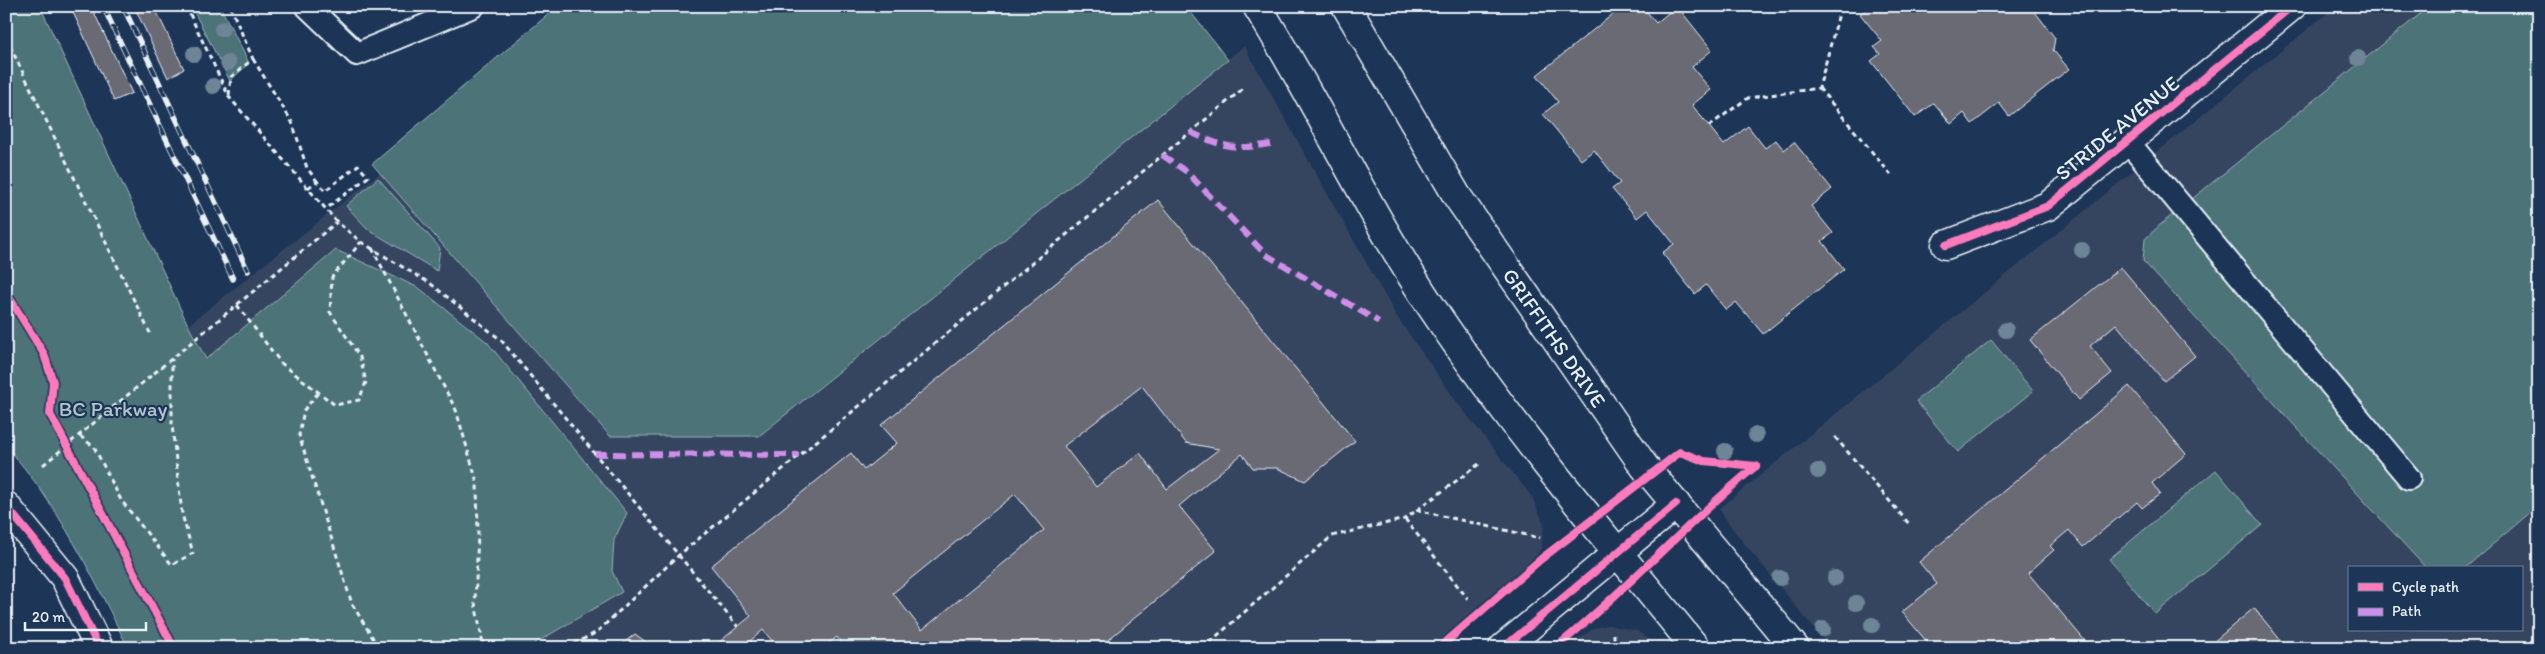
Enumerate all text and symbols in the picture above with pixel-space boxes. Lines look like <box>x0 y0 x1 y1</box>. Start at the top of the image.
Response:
street label: STRIDE AVENUE <box>2050 70 2184 186</box>
street label: GRIFFITHS DRIVE <box>1498 263 1612 412</box>
park label: BC Parkway <box>59 396 167 421</box>
legend <box>2348 566 2522 632</box>
text: Cycle path <box>2392 578 2459 596</box>
scale bar <box>25 599 146 631</box>
text: Path <box>2392 602 2421 620</box>
text: 20 m <box>32 608 66 626</box>

